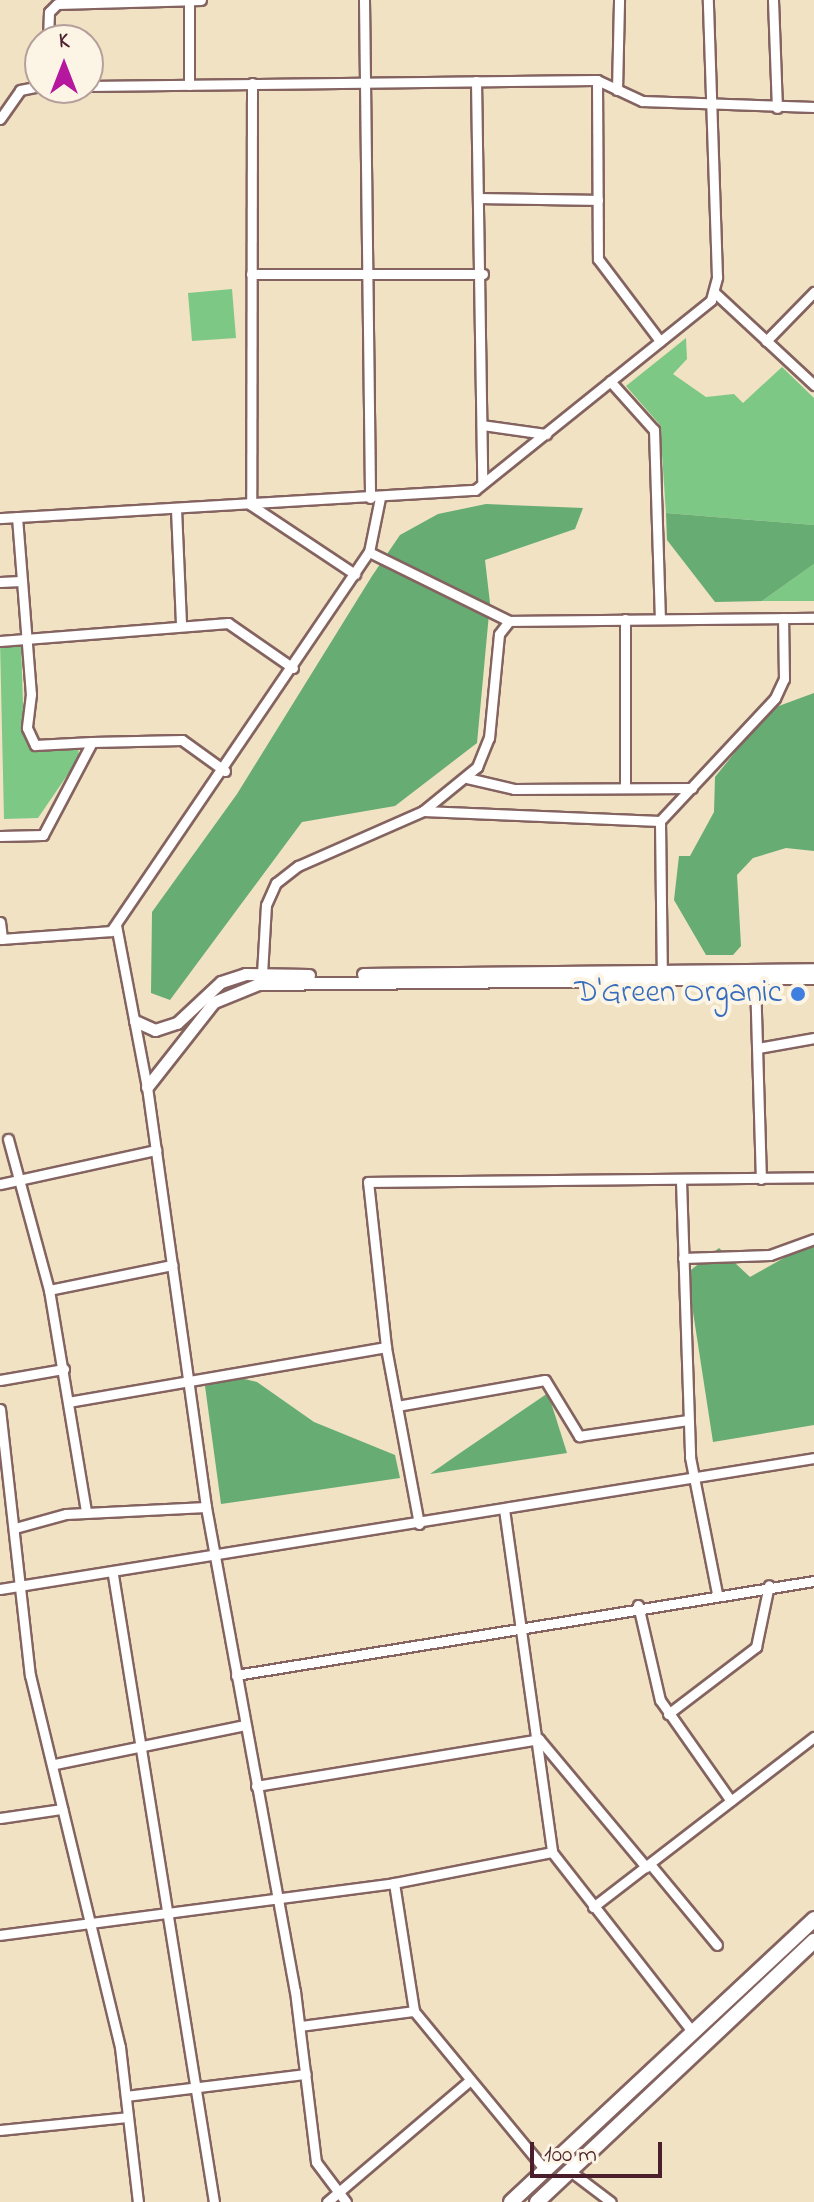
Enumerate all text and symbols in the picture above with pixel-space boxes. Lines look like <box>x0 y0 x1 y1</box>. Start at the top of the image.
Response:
north arrow <box>24 24 104 104</box>
text: K <box>59 26 69 58</box>
place label: D'Green Organic <box>574 975 782 1013</box>
marker: D'Green Organic <box>789 985 807 1003</box>
scale bar <box>534 2126 666 2176</box>
text: 100 m <box>544 2138 597 2173</box>

